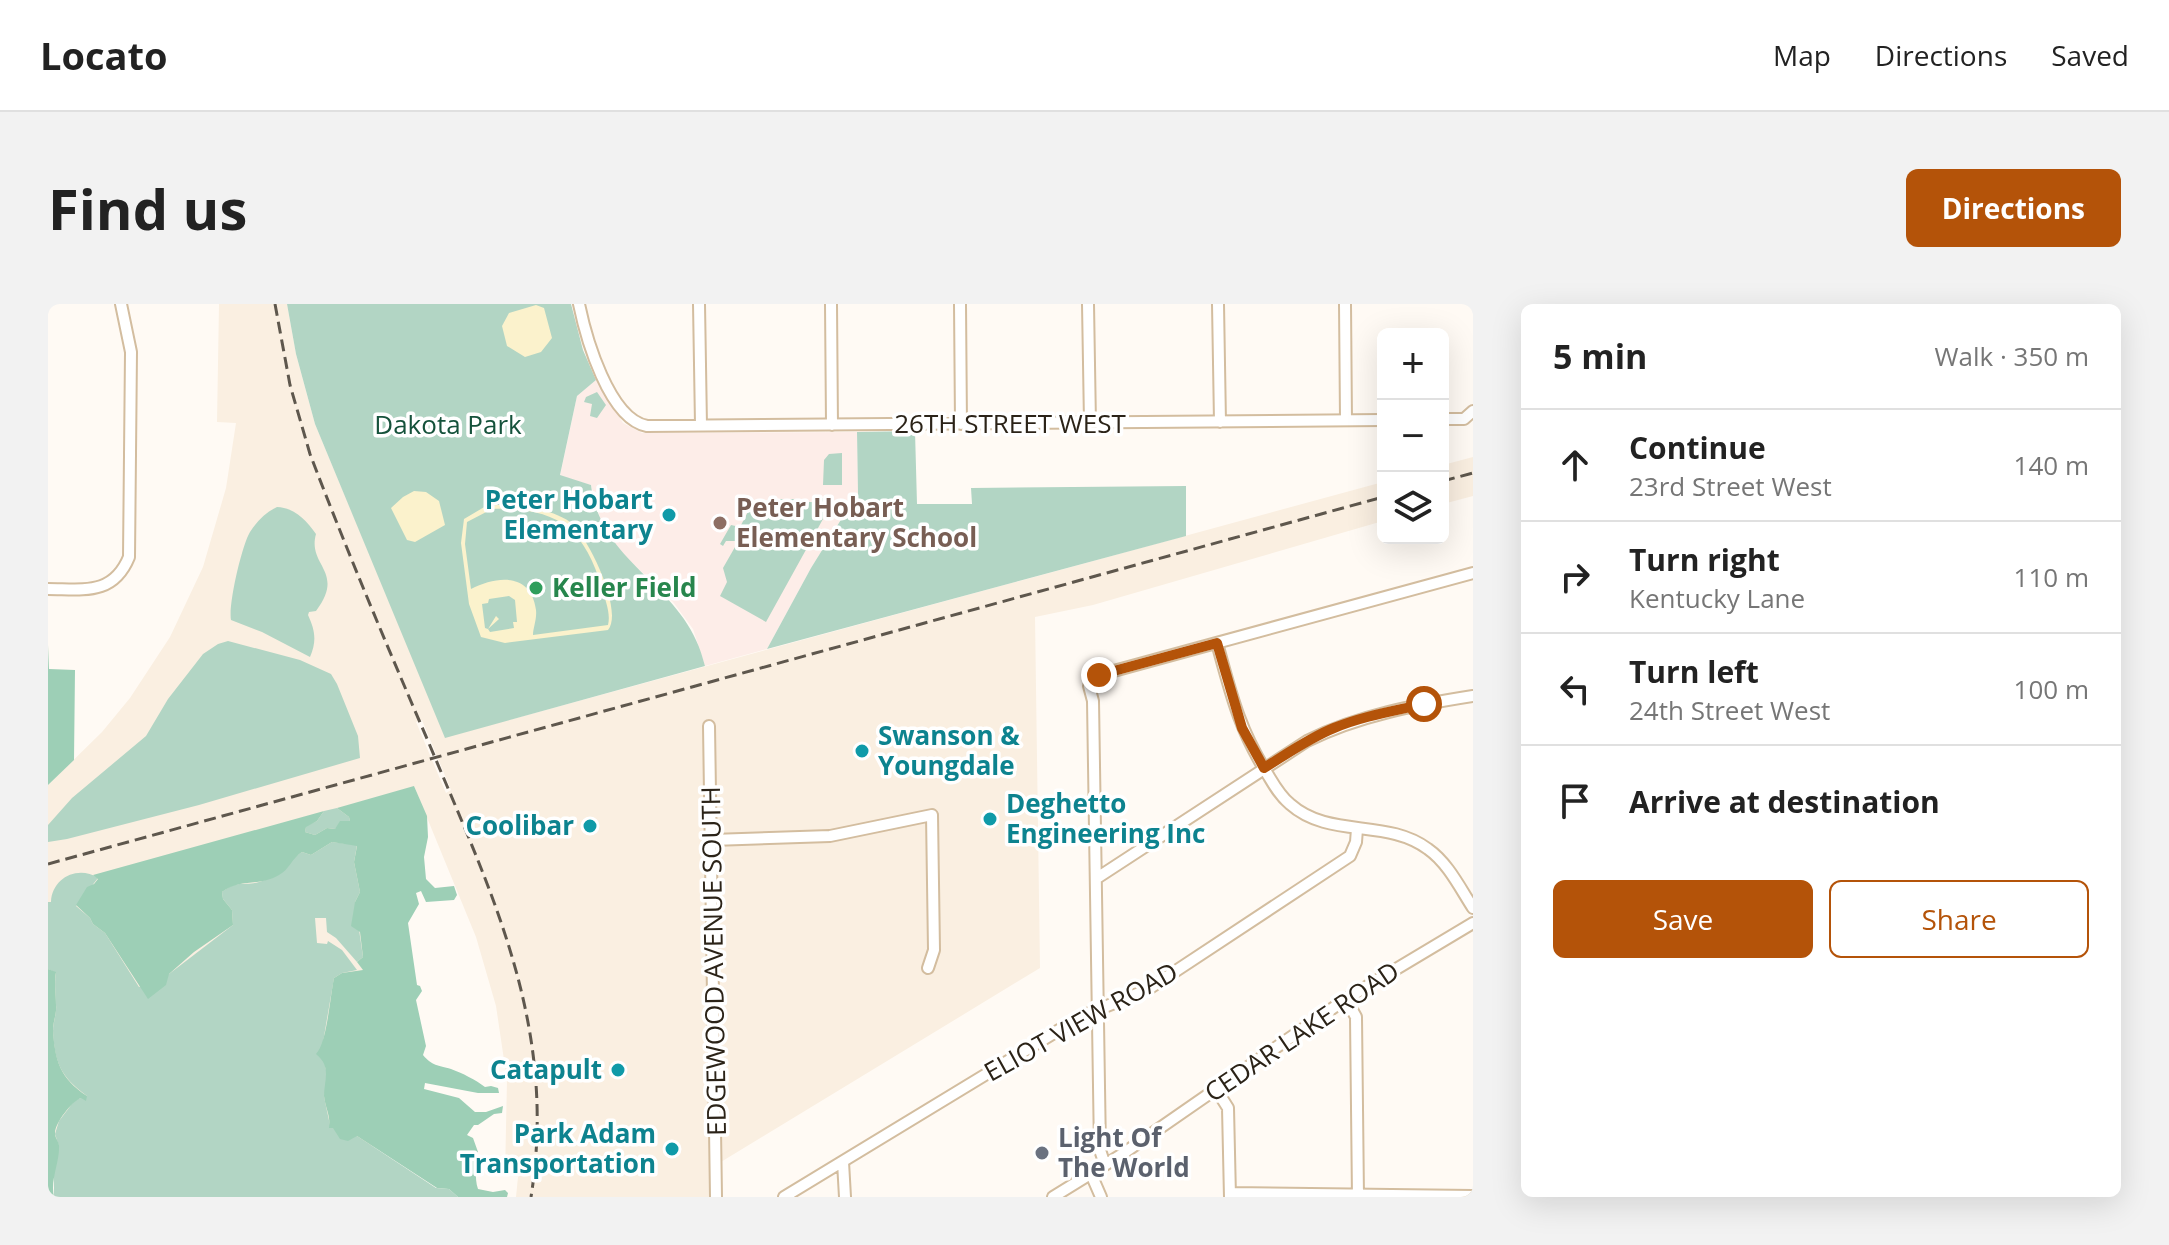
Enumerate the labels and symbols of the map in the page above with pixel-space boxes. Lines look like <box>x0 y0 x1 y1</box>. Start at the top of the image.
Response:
street label: 26TH STREET WEST <box>894 405 1126 441</box>
park label: Dakota Park <box>374 406 522 442</box>
place label: Peter Hobart Elementary <box>485 481 653 547</box>
place label: Peter Hobart Elementary School <box>736 489 977 555</box>
marker: Peter Hobart Elementary <box>660 506 678 524</box>
marker: Peter Hobart Elementary School <box>711 514 729 532</box>
place label: Keller Field <box>552 569 696 605</box>
marker: Keller Field <box>527 579 545 597</box>
route end <box>1081 657 1117 693</box>
route start <box>1406 686 1442 722</box>
place label: Swanson & Youngdale <box>878 717 1020 783</box>
marker: Swanson & Youngdale <box>853 742 871 760</box>
place label: Deghetto Engineering Inc <box>1006 785 1205 851</box>
street label: EDGEWOOD AVENUE SOUTH <box>692 786 734 1136</box>
place label: Coolibar <box>465 807 574 843</box>
marker: Deghetto Engineering Inc <box>981 810 999 828</box>
marker: Coolibar <box>581 817 599 835</box>
street label: ELIOT VIEW ROAD <box>977 953 1184 1089</box>
street label: CEDAR LAKE ROAD <box>1197 953 1406 1110</box>
place label: Catapult <box>490 1051 602 1087</box>
marker: Catapult <box>609 1061 627 1079</box>
place label: Park Adam Transportation <box>460 1115 656 1181</box>
place label: Light Of The World <box>1058 1119 1190 1185</box>
marker: Park Adam Transportation <box>663 1140 681 1158</box>
marker: Light Of The World <box>1033 1144 1051 1162</box>

